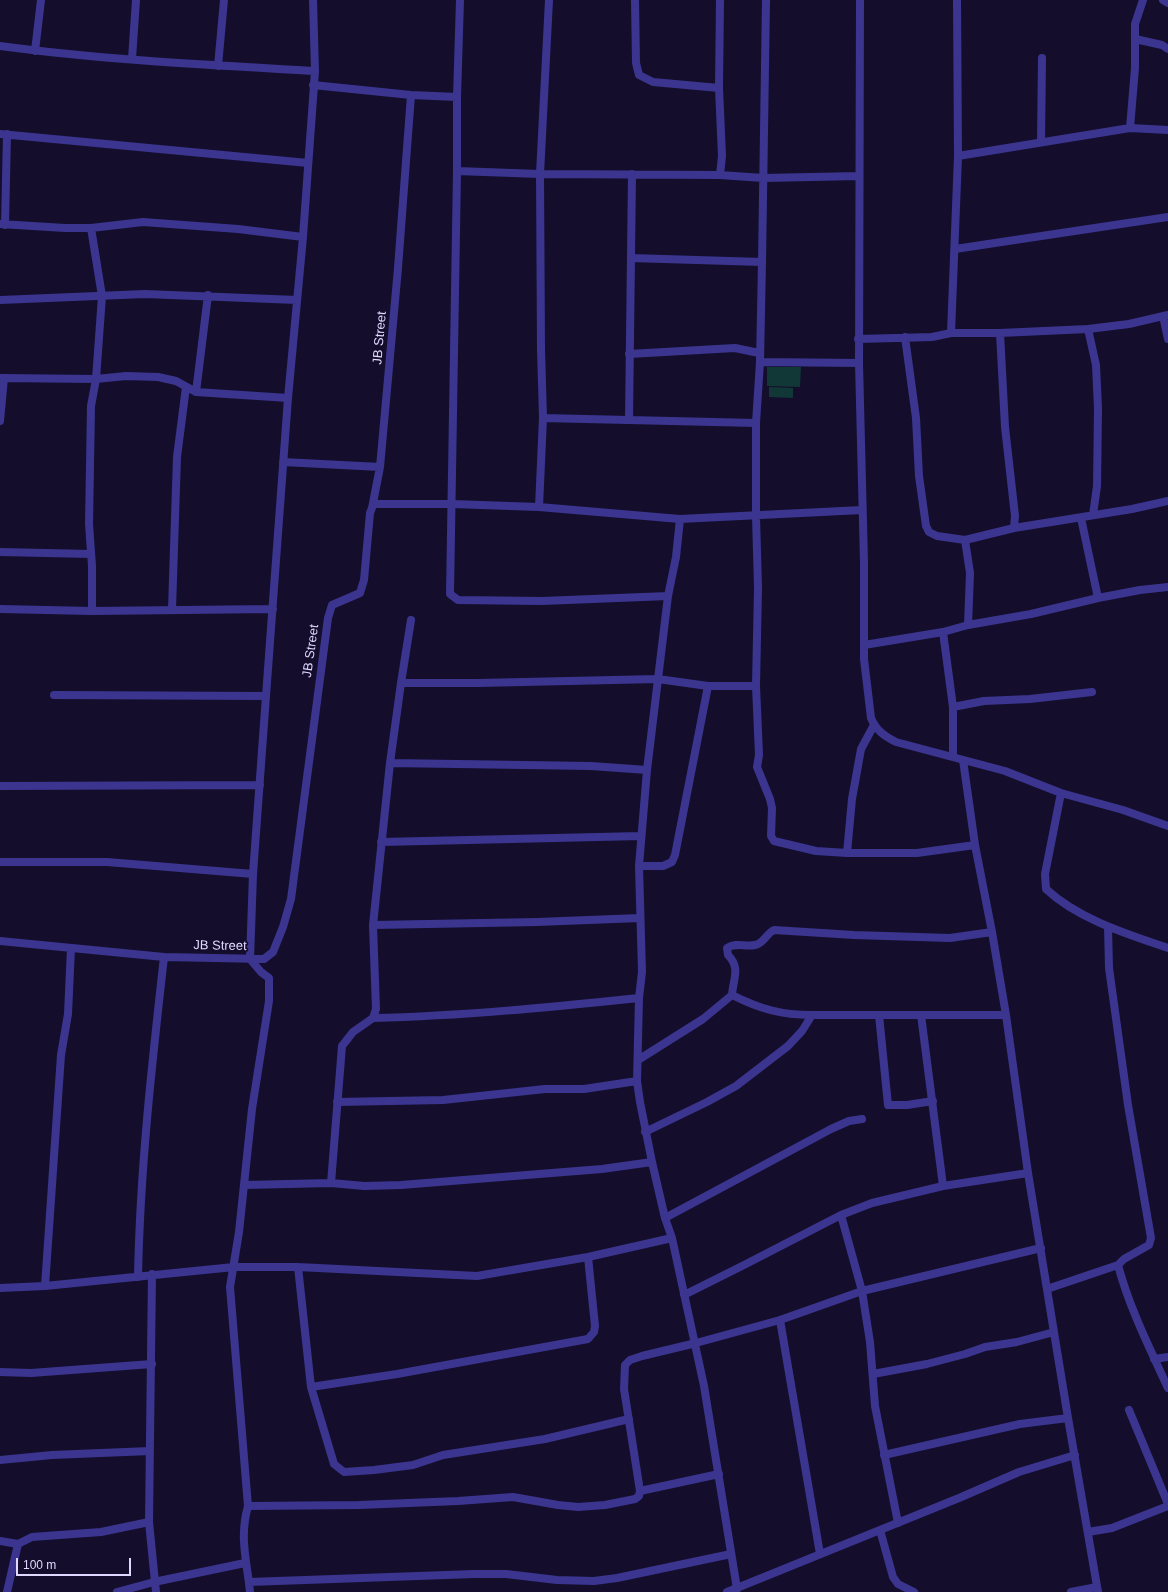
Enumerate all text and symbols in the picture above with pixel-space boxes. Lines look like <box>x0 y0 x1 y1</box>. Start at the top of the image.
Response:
street label: JB Street <box>370 311 390 365</box>
street label: JB Street <box>300 623 322 679</box>
street label: JB Street <box>193 938 247 954</box>
scale bar <box>18 1550 133 1576</box>
text: 100 m <box>23 1558 56 1572</box>

